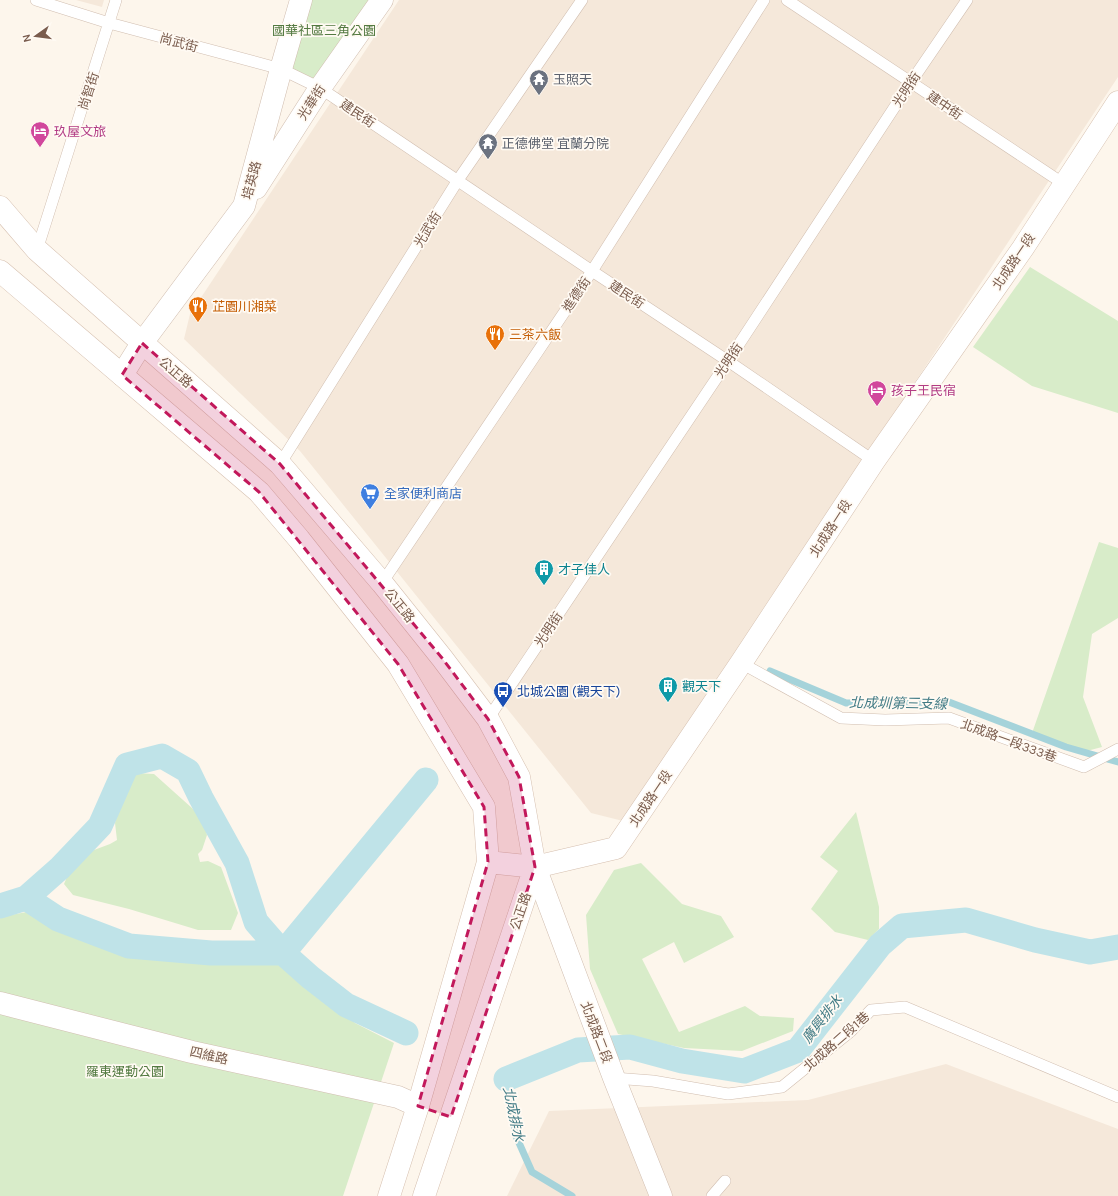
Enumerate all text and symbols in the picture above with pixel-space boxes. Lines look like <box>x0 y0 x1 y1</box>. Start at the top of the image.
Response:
north arrow <box>16 16 56 56</box>
park label: 國華社區三角公園 <box>272 23 376 38</box>
street label: 尚武街 <box>158 30 200 55</box>
text: N <box>20 33 34 44</box>
temple icon: 玉照天 <box>528 68 550 96</box>
street label: 光明街 <box>889 69 924 110</box>
street label: 尚智街 <box>75 70 102 112</box>
place label: 玉照天 <box>553 72 592 87</box>
street label: 光華街 <box>295 82 328 123</box>
street label: 建中街 <box>924 88 965 123</box>
street label: 建民街 <box>337 96 378 131</box>
hotel icon: 玖屋文旅 <box>29 120 51 148</box>
place label: 玖屋文旅 <box>54 124 106 139</box>
temple icon: 正德佛堂 宜蘭分院 <box>477 132 499 160</box>
place label: 正德佛堂 宜蘭分院 <box>502 136 609 151</box>
street label: 培英路 <box>239 159 264 201</box>
street label: 光武街 <box>411 209 444 250</box>
street label: 北成路一段 <box>989 230 1038 292</box>
street label: 進德街 <box>559 274 594 315</box>
street label: 建民街 <box>606 278 647 311</box>
restaurant icon: 芷園川湘菜 <box>187 295 209 323</box>
place label: 芷園川湘菜 <box>212 299 277 314</box>
restaurant icon: 三茶六飯 <box>484 323 506 351</box>
place label: 三茶六飯 <box>509 327 561 342</box>
street label: 光明街 <box>711 340 746 381</box>
street label: 公正路 <box>156 354 195 391</box>
hotel icon: 孩子王民宿 <box>866 379 888 407</box>
place label: 孩子王民宿 <box>891 383 956 398</box>
supermarket icon: 全家便利商店 <box>359 482 381 510</box>
place label: 全家便利商店 <box>384 486 462 501</box>
street label: 北成路一段 <box>806 497 854 560</box>
building icon: 才子佳人 <box>533 558 555 586</box>
place label: 才子佳人 <box>558 562 610 577</box>
street label: 公正路 <box>382 585 418 625</box>
street label: 光明街 <box>531 609 566 650</box>
building icon: 觀天下 <box>657 675 679 703</box>
place label: 觀天下 <box>682 679 721 694</box>
bus stop icon: 北城公園 (觀天下) <box>492 680 514 708</box>
place label: 北城公園 (觀天下) <box>517 684 620 699</box>
water label: 北成圳第三支線 <box>849 694 949 713</box>
street label: 北成路一段333巷 <box>959 716 1059 765</box>
street label: 北成路一段 <box>626 767 675 829</box>
street label: 公正路 <box>507 890 534 932</box>
water label: 廣興排水 <box>798 991 847 1047</box>
street label: 北成路二段 <box>578 999 615 1065</box>
street label: 北成路二段1巷 <box>800 1009 872 1074</box>
street label: 四維路 <box>188 1044 230 1067</box>
park label: 羅東運動公園 <box>86 1064 164 1079</box>
water label: 北成排水 <box>499 1085 528 1144</box>

